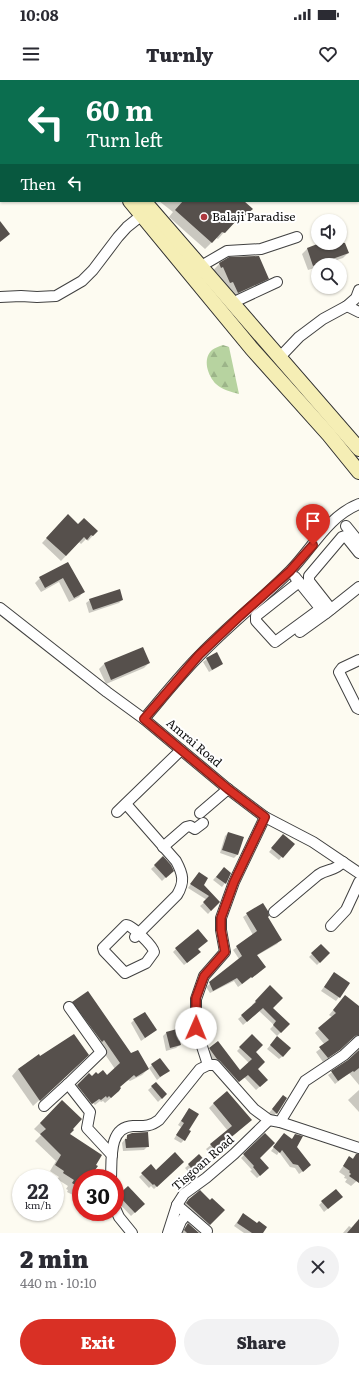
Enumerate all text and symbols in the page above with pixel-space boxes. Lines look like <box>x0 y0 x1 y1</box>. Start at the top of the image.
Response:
text: 10:08 <box>20 3 58 26</box>
text: Turnly <box>146 41 213 68</box>
icon: menu <box>20 43 42 65</box>
icon: heart <box>317 43 339 65</box>
text: 60 m <box>86 88 153 130</box>
icon: left <box>20 96 72 148</box>
text: Turn left <box>86 126 163 153</box>
text: Then <box>20 172 56 195</box>
icon: left <box>64 172 86 194</box>
place label: Balaji Paradise <box>212 207 295 225</box>
marker: Balaji Paradise <box>199 212 209 222</box>
map controls <box>311 214 347 294</box>
button: sound <box>311 214 347 250</box>
button: search <box>311 258 347 294</box>
pin <box>296 504 330 545</box>
icon: arrive <box>302 510 324 532</box>
street label: Amrai Road <box>163 714 227 771</box>
position arrow <box>175 1007 217 1049</box>
street label: Tisgoan Road <box>167 1130 238 1194</box>
speed limit sign: 30 <box>72 1169 124 1221</box>
text: 22 <box>27 1175 49 1205</box>
text: km/h <box>25 1197 51 1212</box>
text: 2 min <box>20 1240 89 1275</box>
button: close <box>297 1246 339 1288</box>
text: 440 m · 10:10 <box>20 1273 97 1292</box>
button: Exit <box>20 1319 176 1365</box>
button: Share <box>184 1319 339 1365</box>

